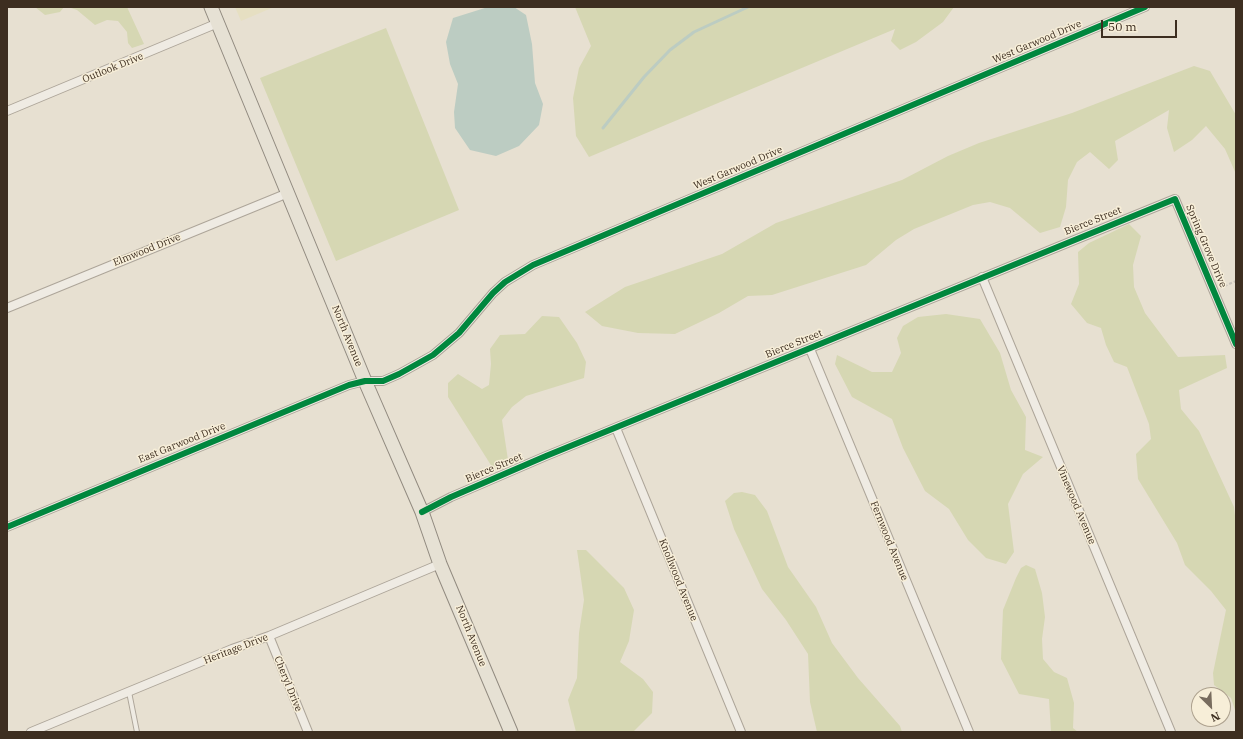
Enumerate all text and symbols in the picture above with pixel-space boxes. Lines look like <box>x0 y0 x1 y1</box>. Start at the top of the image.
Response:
scale bar <box>1103 12 1179 38</box>
street label: West Garwood Drive <box>991 18 1083 66</box>
text: 50 m <box>1108 19 1137 34</box>
street label: Outlook Drive <box>81 50 145 86</box>
street label: West Garwood Drive <box>692 144 784 192</box>
street label: Spring Grove Drive <box>1183 203 1229 289</box>
street label: Bierce Street <box>1063 204 1123 238</box>
street label: Elmwood Drive <box>112 231 182 269</box>
street label: North Avenue <box>329 304 365 368</box>
street label: Bierce Street <box>764 327 824 361</box>
street label: East Garwood Drive <box>137 420 227 466</box>
street label: Bierce Street <box>464 451 524 485</box>
street label: Vinewood Avenue <box>1054 464 1098 546</box>
street label: Fernwood Avenue <box>868 500 910 582</box>
street label: Knollwood Avenue <box>656 537 700 623</box>
street label: North Avenue <box>453 604 489 668</box>
street label: Heritage Drive <box>202 631 270 667</box>
street label: Cheryl Drive <box>271 655 305 713</box>
north arrow <box>1191 687 1231 727</box>
text: N <box>1209 709 1222 725</box>

